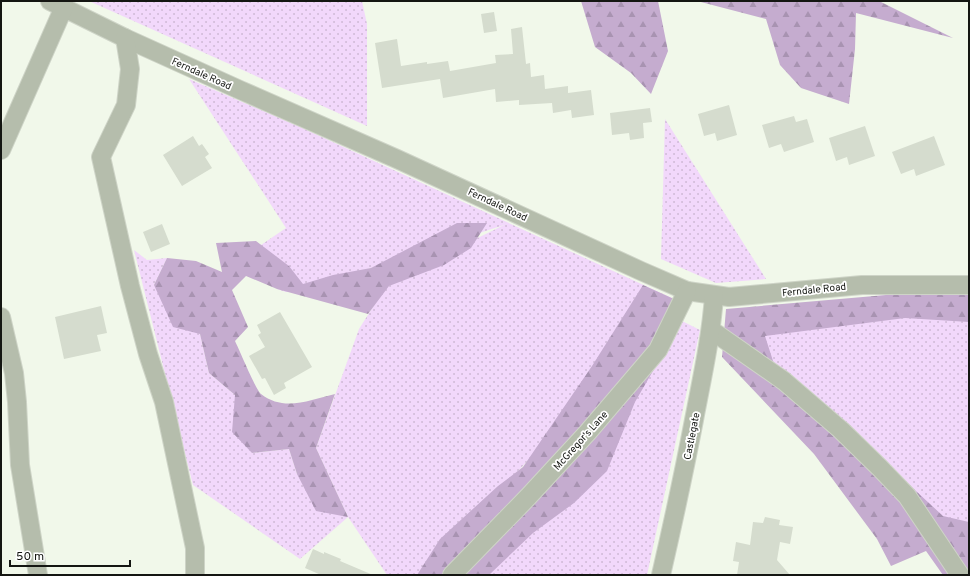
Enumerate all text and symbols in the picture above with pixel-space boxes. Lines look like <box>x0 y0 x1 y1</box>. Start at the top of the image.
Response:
street label: Ferndale Road <box>169 55 233 93</box>
street label: Ferndale Road <box>465 186 529 225</box>
street label: Ferndale Road <box>781 281 847 300</box>
street label: McGregor's Lane <box>551 409 611 473</box>
street label: Castlegate <box>682 412 703 461</box>
scale bar <box>10 542 130 568</box>
text: 50 m <box>16 549 44 565</box>

